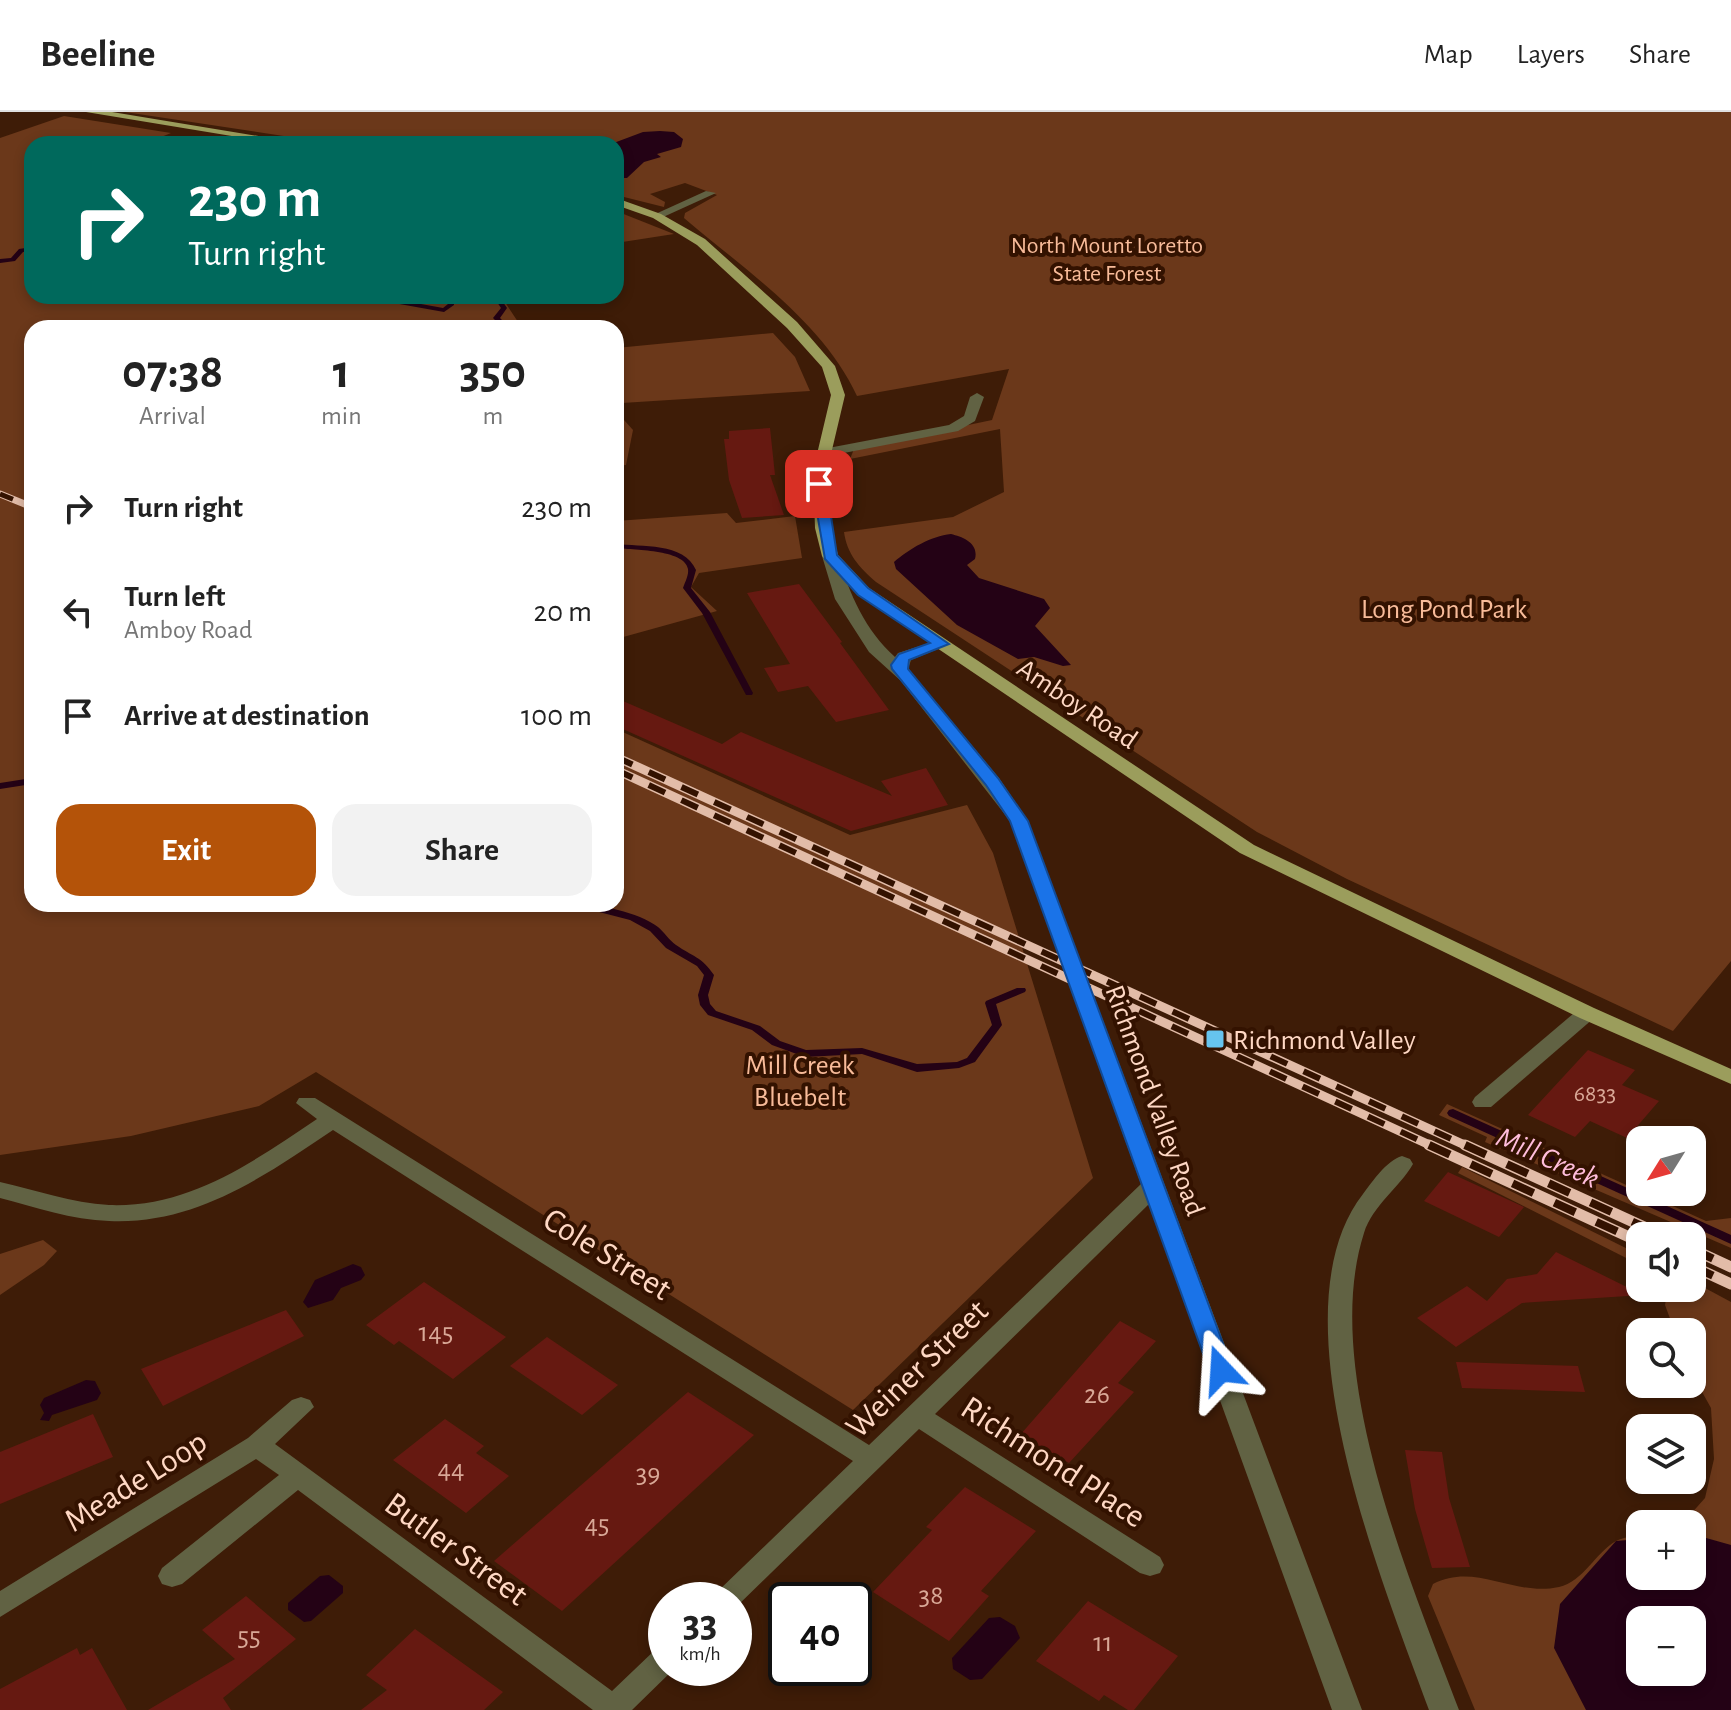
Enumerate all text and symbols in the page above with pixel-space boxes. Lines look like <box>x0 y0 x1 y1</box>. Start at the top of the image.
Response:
text: Beeline <box>40 36 155 74</box>
text: Map <box>1424 41 1473 69</box>
text: Layers <box>1517 41 1585 69</box>
text: Share <box>1629 41 1691 69</box>
icon: right <box>56 168 160 272</box>
text: 230 m <box>188 171 321 227</box>
park label: North Mount Loretto State Forest <box>1011 234 1203 286</box>
text: Turn right <box>188 236 325 272</box>
text: 07:38 <box>122 349 223 397</box>
text: 1 <box>333 349 350 397</box>
text: 350 <box>460 349 526 397</box>
text: Arrival <box>139 403 206 429</box>
text: min <box>321 403 362 429</box>
text: m <box>482 403 503 429</box>
pin <box>785 450 853 518</box>
icon: arrive <box>797 462 841 506</box>
icon: right <box>56 486 100 530</box>
text: Turn right <box>124 493 243 523</box>
text: 230 m <box>521 493 592 523</box>
text: Turn left <box>124 582 225 612</box>
icon: left <box>56 590 100 634</box>
park label: Long Pond Park <box>1361 596 1527 624</box>
text: 20 m <box>534 597 592 627</box>
text: Amboy Road <box>124 617 252 643</box>
street label: Amboy Road <box>1012 654 1142 755</box>
icon: arrive <box>56 694 100 738</box>
text: Arrive at destination <box>124 701 370 731</box>
text: 100 m <box>521 701 592 731</box>
button: Exit <box>56 804 316 896</box>
button: Share <box>332 804 592 896</box>
street label: Richmond Valley Road <box>1099 982 1209 1220</box>
place label: Richmond Valley <box>1233 1027 1416 1055</box>
marker: Richmond Valley <box>1204 1028 1226 1050</box>
park label: Mill Creek Bluebelt <box>746 1052 855 1112</box>
house number: 6833 <box>1574 1082 1616 1106</box>
water label: Mill Creek <box>1492 1122 1604 1194</box>
north arrow <box>1626 1126 1706 1206</box>
map controls <box>1626 1126 1706 1686</box>
street label: Cole Street <box>537 1202 677 1307</box>
button: sound <box>1626 1222 1706 1302</box>
street label: Weiner Street <box>840 1294 995 1445</box>
button: search <box>1626 1318 1706 1398</box>
house number: 145 <box>419 1319 453 1347</box>
position arrow <box>1179 1328 1263 1412</box>
house number: 26 <box>1084 1381 1110 1409</box>
street label: Richmond Place <box>955 1391 1151 1535</box>
button: layers <box>1626 1414 1706 1494</box>
street label: Meade Loop <box>59 1425 213 1539</box>
house number: 44 <box>438 1456 464 1484</box>
house number: 39 <box>636 1460 660 1488</box>
street label: Butler Street <box>378 1487 534 1613</box>
button: + <box>1626 1510 1706 1590</box>
house number: 45 <box>584 1511 610 1539</box>
speed limit sign: 40 <box>768 1582 872 1686</box>
house number: 38 <box>919 1582 943 1610</box>
text: 33 <box>683 1604 717 1644</box>
button: − <box>1626 1606 1706 1686</box>
house number: 55 <box>237 1623 261 1651</box>
house number: 11 <box>1093 1629 1113 1657</box>
text: km/h <box>679 1644 721 1664</box>

